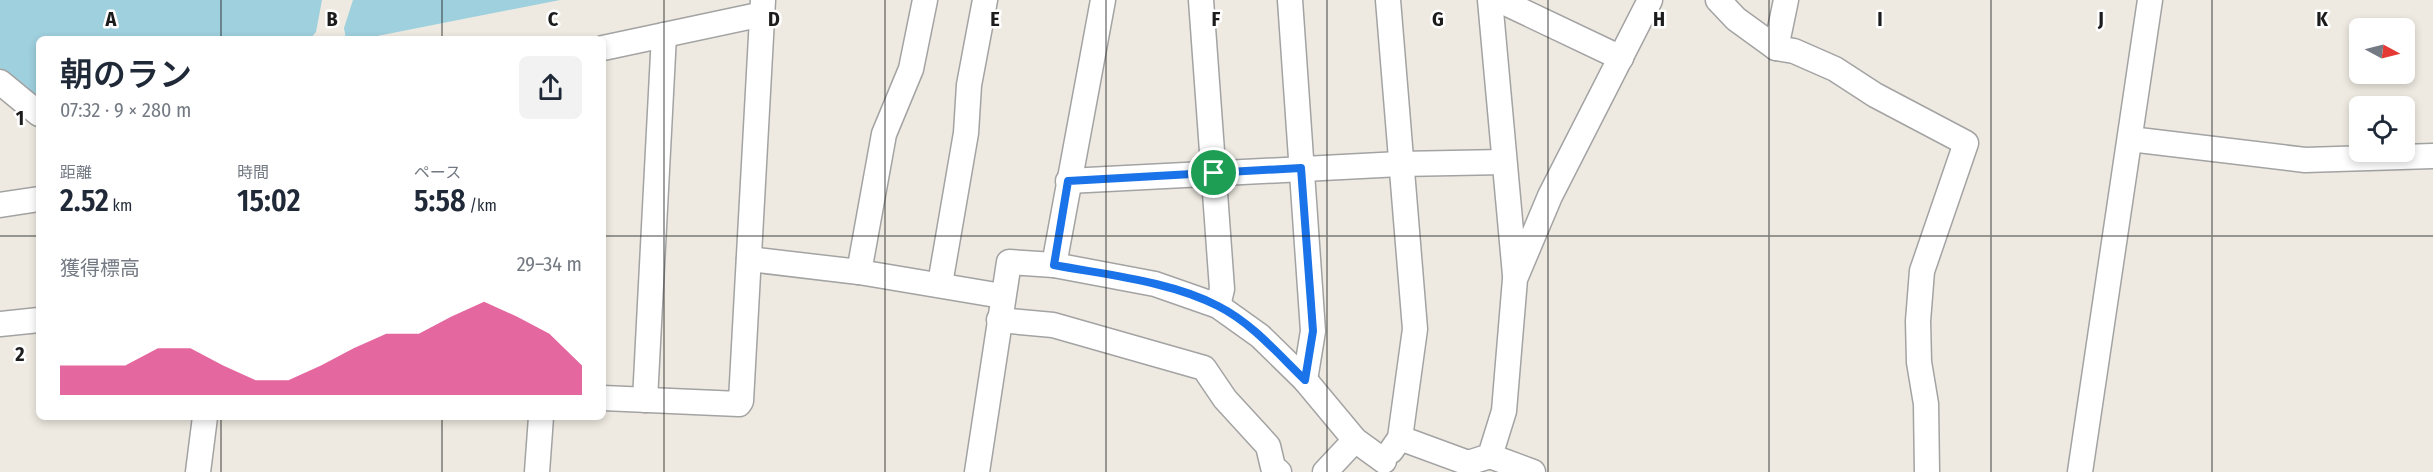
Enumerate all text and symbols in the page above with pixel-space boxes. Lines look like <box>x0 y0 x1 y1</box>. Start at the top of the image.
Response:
text: A <box>105 7 118 31</box>
text: B <box>326 7 338 31</box>
text: C <box>548 7 559 31</box>
text: D <box>768 7 780 31</box>
text: E <box>990 7 1000 31</box>
text: F <box>1212 7 1221 31</box>
text: G <box>1432 7 1444 31</box>
text: H <box>1653 7 1665 31</box>
text: I <box>1877 7 1883 31</box>
text: J <box>2097 7 2104 31</box>
text: K <box>2316 7 2328 31</box>
north arrow <box>2349 18 2415 84</box>
map controls <box>2349 18 2415 162</box>
text: 朝のラン <box>60 55 192 95</box>
button: share <box>519 56 582 119</box>
button: locate <box>2349 96 2415 162</box>
text: 07:32 · 9 × 280 m <box>60 98 191 122</box>
text: 1 <box>16 106 24 130</box>
pin <box>1188 147 1239 198</box>
icon: arrive <box>1197 156 1230 189</box>
text: 距離 <box>60 163 92 182</box>
text: 時間 <box>237 163 269 182</box>
text: ペース <box>414 163 461 182</box>
text: 2.52 <box>60 183 109 219</box>
text: 15:02 <box>237 183 300 219</box>
text: 5:58 <box>414 183 466 219</box>
text: km <box>109 196 132 215</box>
text: /km <box>466 196 497 215</box>
text: 29–34 m <box>517 252 582 276</box>
text: 獲得標高 <box>60 256 140 280</box>
text: 2 <box>14 342 25 366</box>

